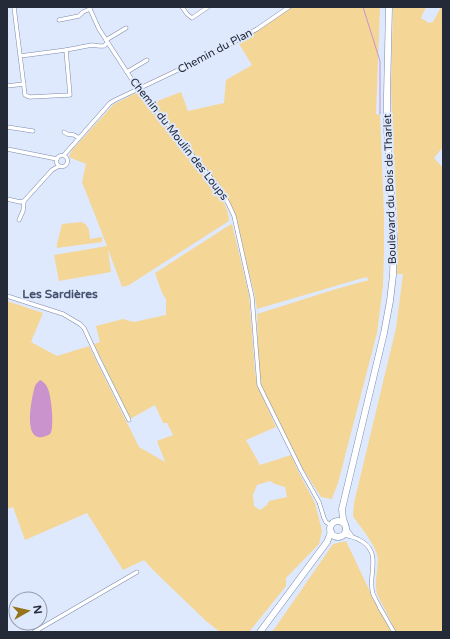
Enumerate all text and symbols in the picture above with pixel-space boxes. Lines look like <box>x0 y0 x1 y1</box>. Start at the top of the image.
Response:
street label: Chemin du Plan <box>176 26 254 76</box>
street label: Chemin du Moulin des Loups <box>127 75 231 203</box>
street label: Boulevard du Bois de Tharlet <box>381 114 399 264</box>
district label: Les Sardières <box>22 287 98 301</box>
north arrow <box>8 591 48 631</box>
text: N <box>30 604 44 615</box>

